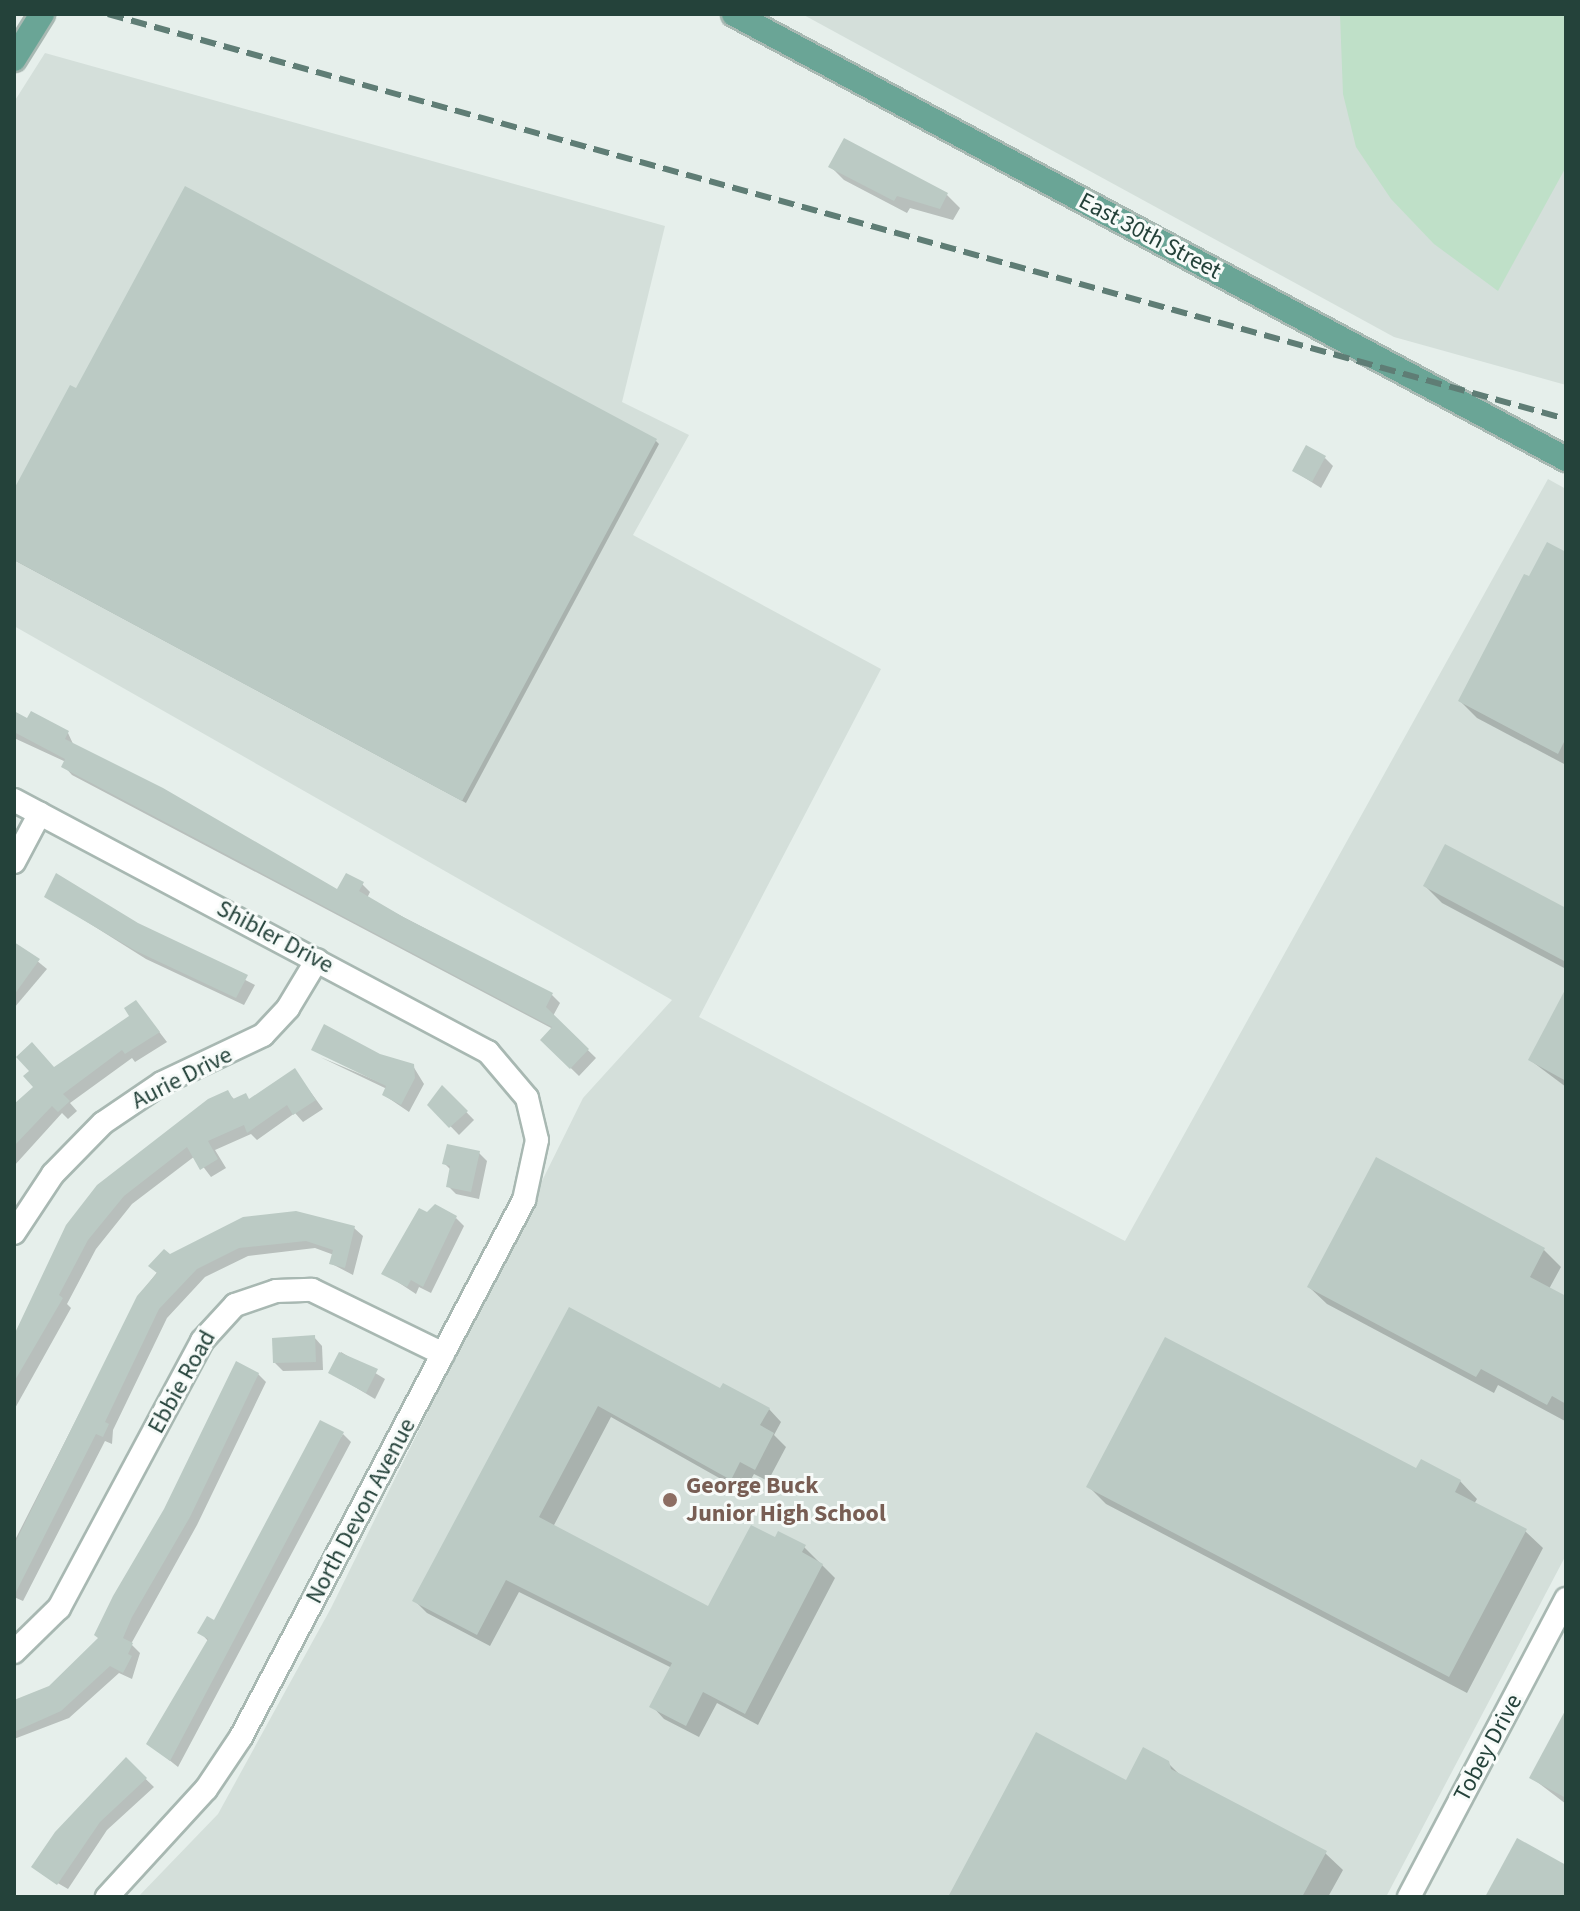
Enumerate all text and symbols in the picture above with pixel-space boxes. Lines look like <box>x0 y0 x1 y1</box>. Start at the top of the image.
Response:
street label: East 30th Street <box>1074 186 1226 286</box>
street label: Shibler Drive <box>212 894 338 980</box>
street label: Aurie Drive <box>127 1040 237 1116</box>
street label: Ebbie Road <box>142 1325 222 1439</box>
street label: North Devon Avenue <box>300 1413 422 1609</box>
place label: George Buck Junior High School <box>686 1472 886 1528</box>
marker: George Buck Junior High School <box>661 1491 679 1509</box>
street label: Tobey Drive <box>1448 1689 1528 1807</box>

